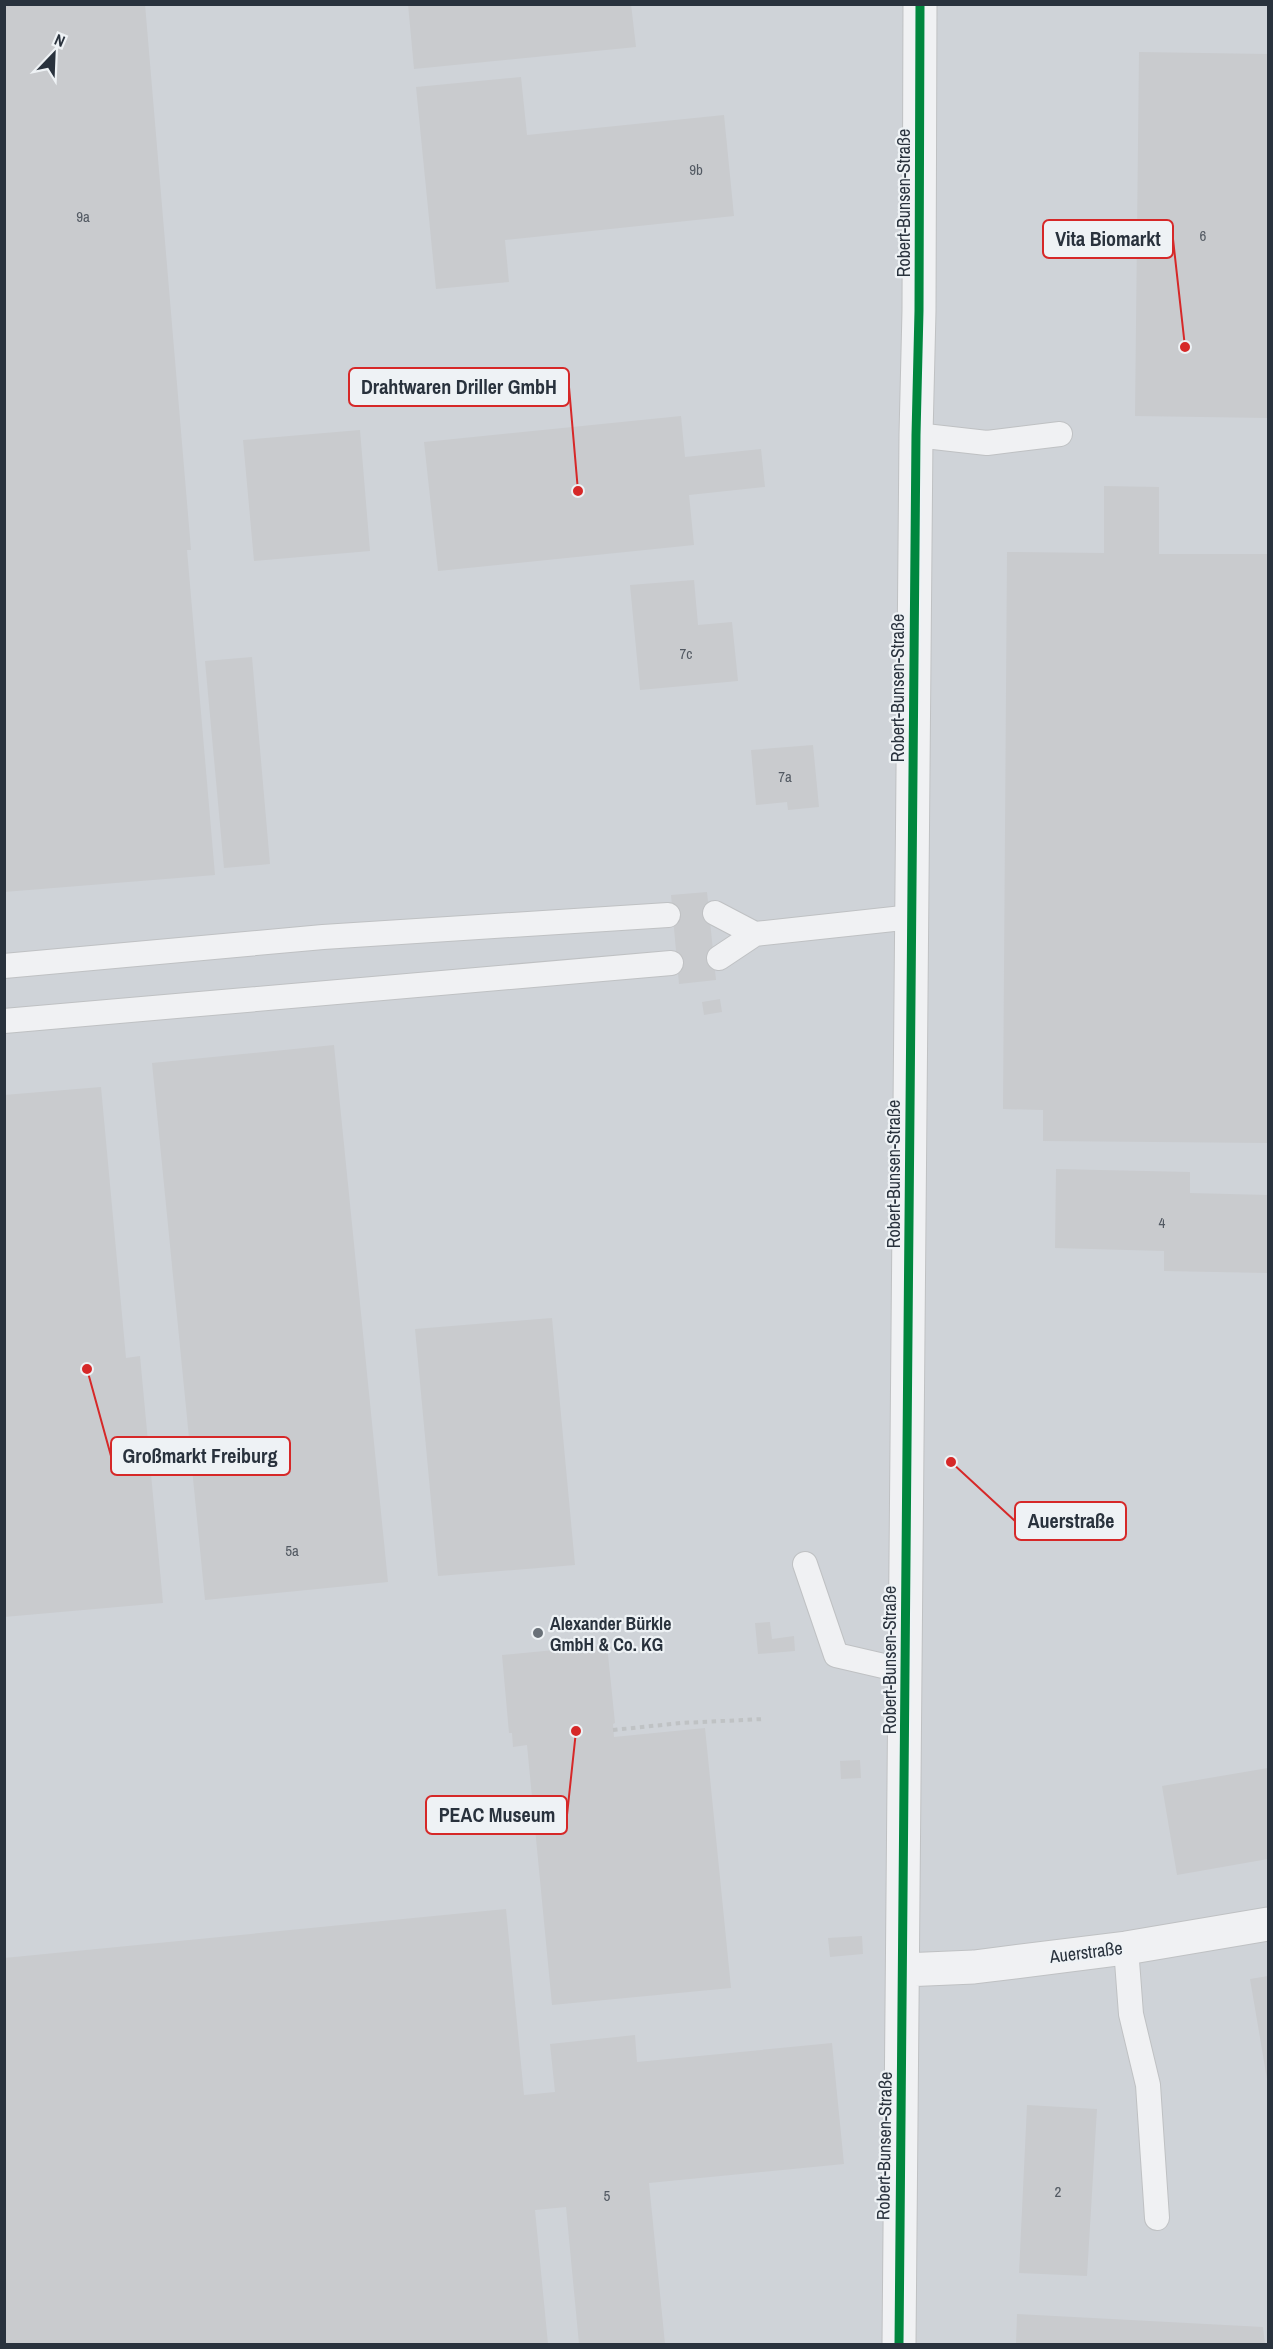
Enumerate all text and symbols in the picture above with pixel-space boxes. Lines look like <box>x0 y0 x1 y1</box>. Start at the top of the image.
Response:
north arrow <box>24 24 84 84</box>
text: N <box>51 28 69 52</box>
street label: Robert-Bunsen-Straße <box>891 129 916 277</box>
house number: 9b <box>689 159 703 180</box>
house number: 9a <box>76 206 90 227</box>
callout: Vita Biomarkt <box>1043 220 1173 258</box>
text: Vita Biomarkt <box>1055 225 1161 252</box>
house number: 6 <box>1200 225 1207 246</box>
callout: Drahtwaren Driller GmbH <box>349 368 569 406</box>
text: Drahtwaren Driller GmbH <box>361 373 557 400</box>
street label: Robert-Bunsen-Straße <box>885 614 910 762</box>
house number: 7c <box>680 643 693 664</box>
house number: 7a <box>778 766 792 787</box>
street label: Robert-Bunsen-Straße <box>881 1100 906 1248</box>
house number: 4 <box>1159 1212 1166 1233</box>
callout: Großmarkt Freiburg <box>111 1437 290 1475</box>
text: Großmarkt Freiburg <box>123 1442 277 1469</box>
callout: Auerstraße <box>1015 1502 1126 1540</box>
text: Auerstraße <box>1028 1507 1114 1534</box>
house number: 5a <box>285 1540 299 1561</box>
street label: Robert-Bunsen-Straße <box>877 1586 902 1734</box>
place label: Alexander Bürkle GmbH & Co. KG <box>550 1611 671 1657</box>
marker: Alexander Bürkle GmbH & Co. KG <box>531 1626 545 1640</box>
callout: PEAC Museum <box>426 1796 567 1834</box>
text: PEAC Museum <box>439 1801 555 1828</box>
street label: Auerstraße <box>1047 1935 1124 1969</box>
street label: Robert-Bunsen-Straße <box>870 2072 898 2220</box>
house number: 2 <box>1055 2181 1062 2202</box>
house number: 5 <box>604 2185 611 2206</box>

